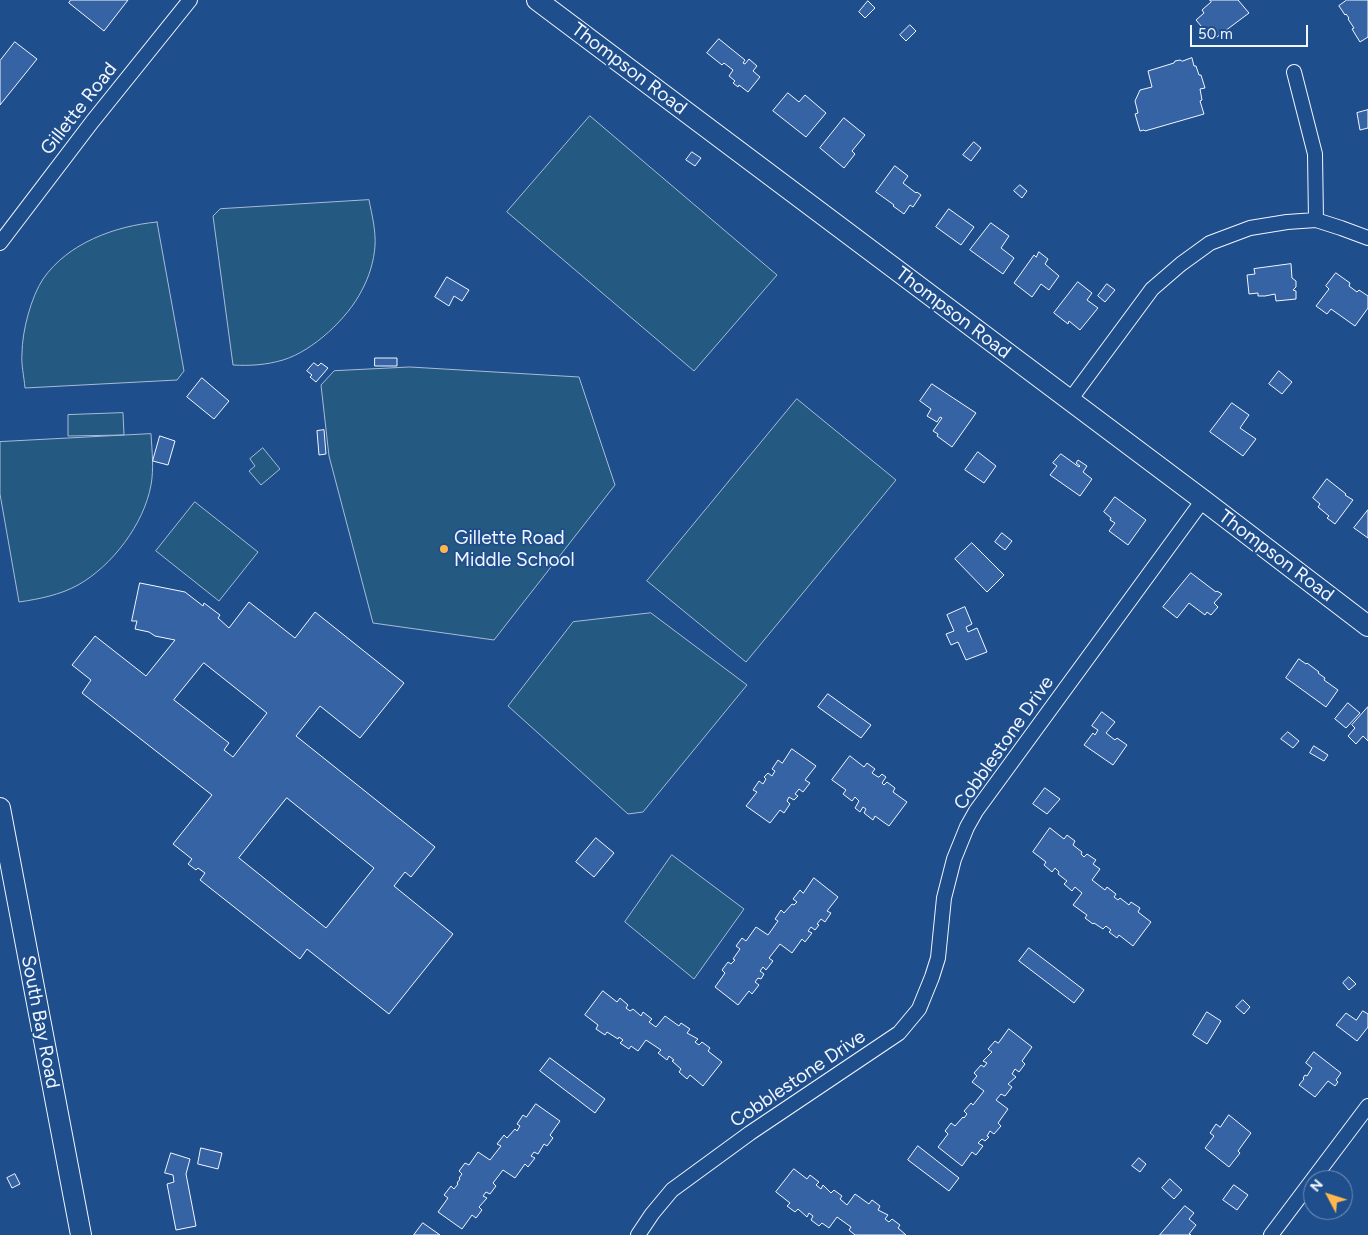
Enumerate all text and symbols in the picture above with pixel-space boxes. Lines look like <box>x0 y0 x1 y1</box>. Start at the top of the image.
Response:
scale bar <box>1193 15 1310 47</box>
street label: Thompson Road <box>567 18 691 120</box>
text: 50 m <box>1198 25 1233 43</box>
street label: Gillette Road <box>36 58 122 160</box>
street label: Thompson Road <box>891 262 1015 364</box>
street label: Thompson Road <box>1214 505 1338 607</box>
place label: Gillette Road Middle School <box>454 527 575 571</box>
marker: Gillette Road Middle School <box>438 543 450 555</box>
street label: Cobblestone Drive <box>949 672 1059 814</box>
street label: South Bay Road <box>16 953 64 1091</box>
street label: Cobblestone Drive <box>726 1025 870 1133</box>
north arrow <box>1303 1170 1353 1220</box>
text: N <box>1307 1176 1327 1195</box>

